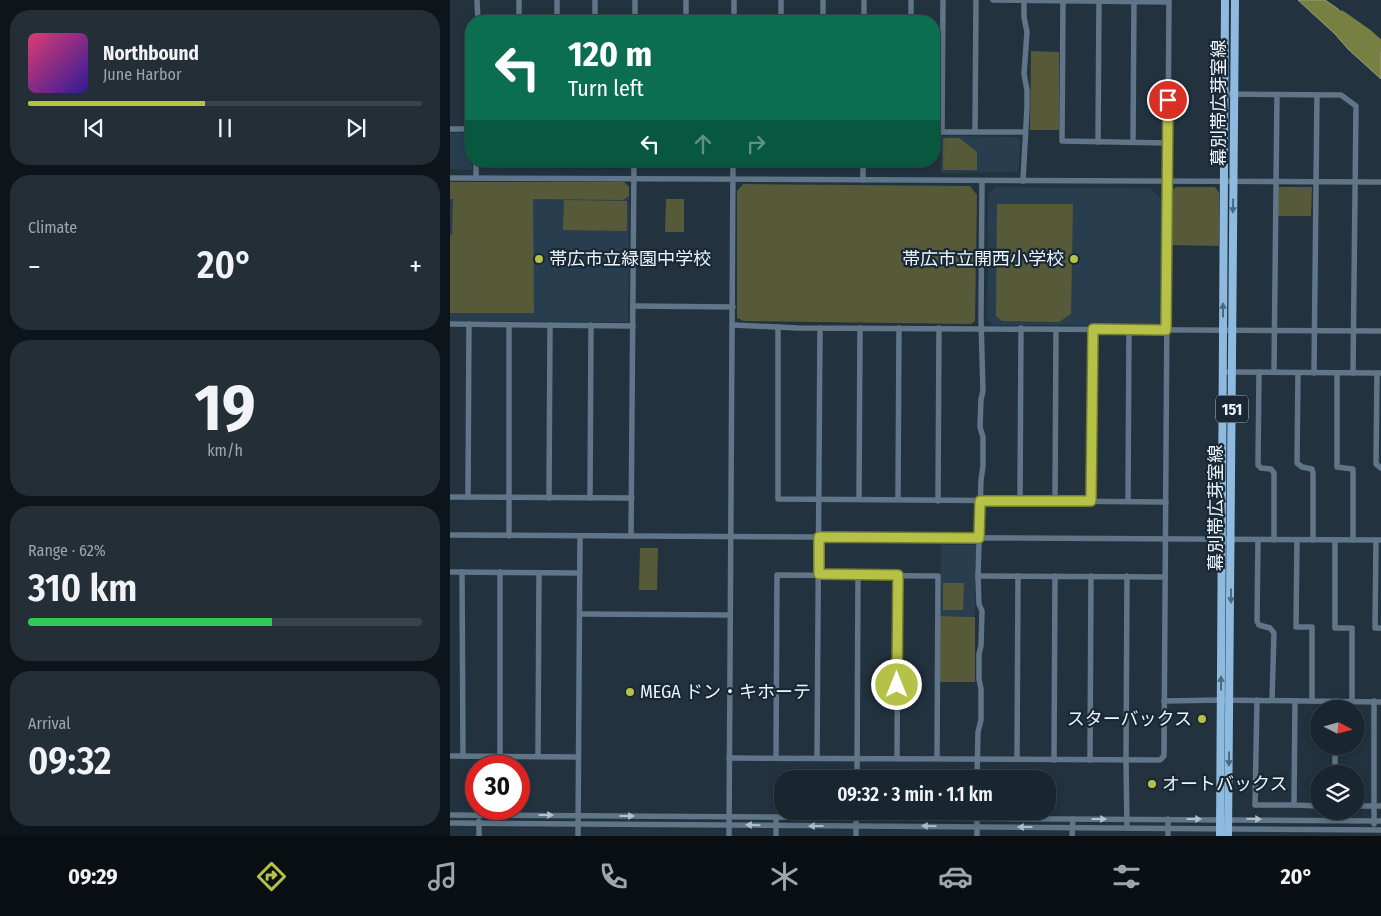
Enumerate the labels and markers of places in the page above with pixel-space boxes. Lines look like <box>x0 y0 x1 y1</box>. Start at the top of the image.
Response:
pin <box>1147 79 1189 121</box>
place label: 帯広市立緑園中学校 <box>549 248 711 270</box>
place label: 帯広市立開西小学校 <box>902 248 1064 270</box>
marker: 帯広市立緑園中学校 <box>533 253 545 265</box>
marker: 帯広市立開西小学校 <box>1068 253 1080 265</box>
place label: MEGA ドン・キホーテ <box>640 681 811 703</box>
marker: MEGA ドン・キホーテ <box>624 686 636 698</box>
place label: スターバックス <box>1067 708 1192 730</box>
marker: スターバックス <box>1196 713 1208 725</box>
place label: オートバックス <box>1162 773 1287 795</box>
marker: オートバックス <box>1146 778 1158 790</box>

